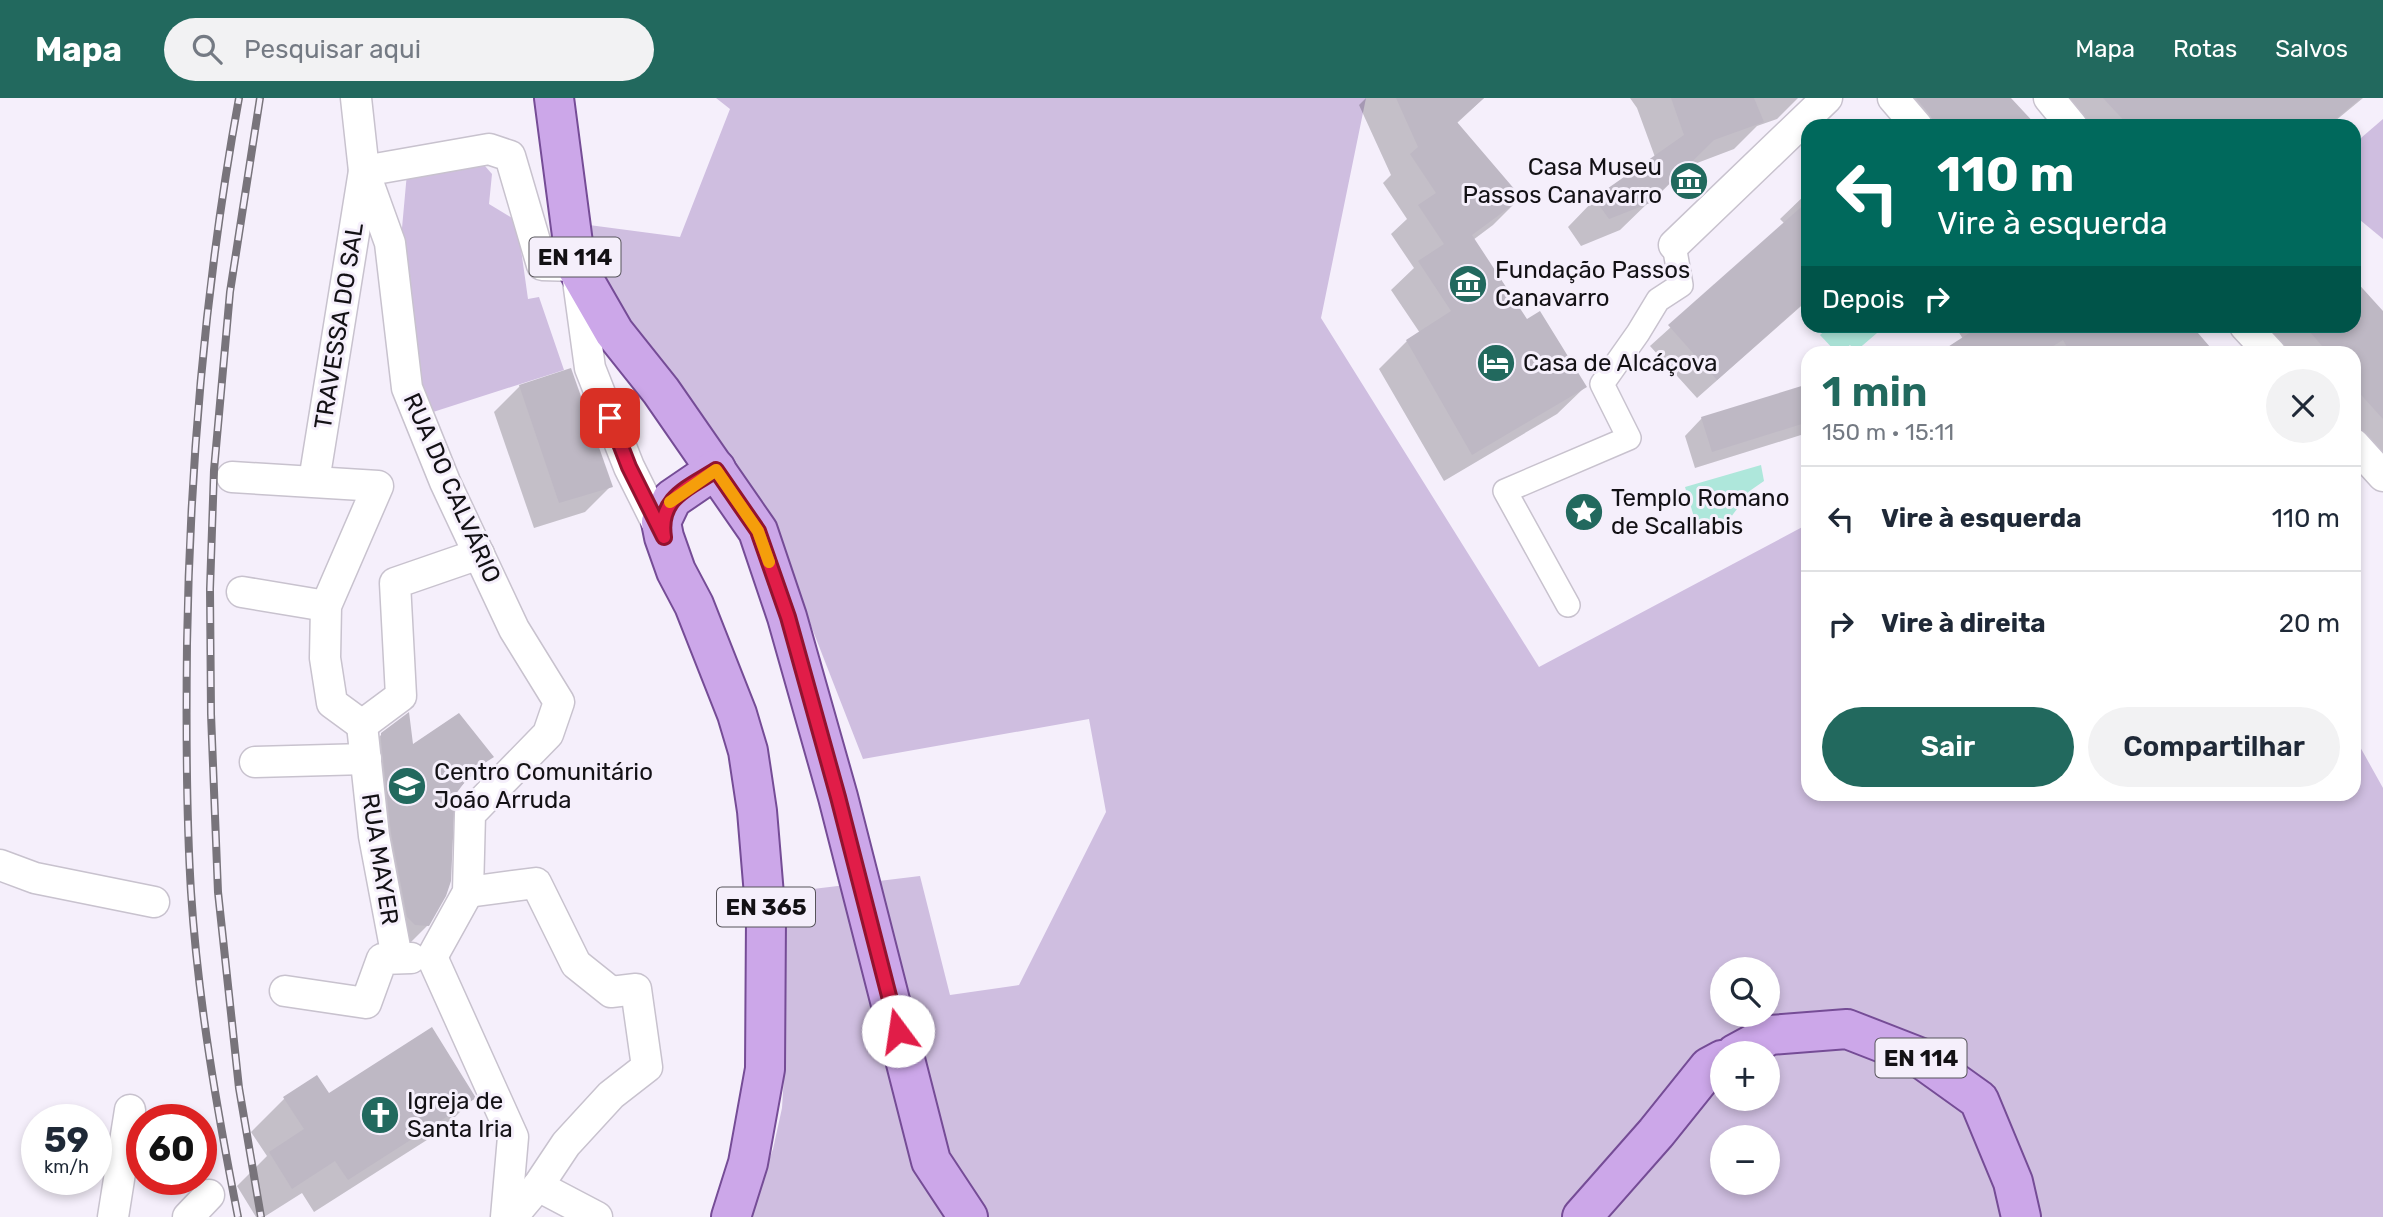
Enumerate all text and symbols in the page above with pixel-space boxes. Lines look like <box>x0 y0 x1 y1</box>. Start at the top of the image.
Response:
search box <box>164 18 654 81</box>
text: Mapa <box>35 30 122 69</box>
icon: search <box>188 30 226 68</box>
text: Pesquisar aqui <box>244 34 421 65</box>
text: Mapa <box>2075 35 2135 63</box>
text: Rotas <box>2173 35 2237 63</box>
text: Salvos <box>2275 35 2348 63</box>
text: 110 m <box>1937 145 2074 203</box>
icon: left <box>1822 147 1913 238</box>
place label: Casa Museu Passos Canavarro <box>1463 153 1662 209</box>
museum icon: Casa Museu Passos Canavarro <box>1668 160 1710 202</box>
text: Vire à esquerda <box>1937 204 2168 242</box>
street label: TRAVESSA DO SAL <box>309 220 369 431</box>
road number: EN 114 <box>530 238 620 276</box>
place label: Fundação Passos Canavarro <box>1495 256 1690 312</box>
museum icon: Fundação Passos Canavarro <box>1447 263 1489 305</box>
icon: right <box>1918 280 1956 318</box>
text: Depois <box>1822 284 1904 315</box>
hotel icon: Casa de Alcáçova <box>1475 342 1517 384</box>
place label: Casa de Alcáçova <box>1523 349 1718 377</box>
text: 1 min <box>1822 367 1928 417</box>
button: close <box>2266 369 2340 443</box>
pin <box>580 388 640 448</box>
street label: RUA DO CALVÁRIO <box>398 389 506 587</box>
icon: arrive <box>591 399 629 437</box>
text: 150 m · 15:11 <box>1822 418 1954 446</box>
place label: Templo Romano de Scallabis <box>1611 484 1789 540</box>
place icon: Templo Romano de Scallabis <box>1563 491 1605 533</box>
icon: left <box>1822 500 1860 538</box>
text: Vire à esquerda <box>1881 503 2082 534</box>
text: 110 m <box>2272 503 2340 534</box>
icon: right <box>1822 605 1860 643</box>
text: Vire à direita <box>1881 608 2046 639</box>
text: 20 m <box>2279 608 2340 639</box>
button: Sair <box>1822 707 2074 787</box>
button: Compartilhar <box>2088 707 2340 787</box>
place label: Centro Comunitário João Arruda <box>434 758 653 814</box>
school or university icon: Centro Comunitário João Arruda <box>386 765 428 807</box>
street label: RUA MAYER <box>356 791 404 927</box>
road number: EN 365 <box>717 888 815 926</box>
map controls <box>1710 957 1780 1195</box>
button: search <box>1710 957 1780 1027</box>
position arrow <box>861 994 935 1068</box>
road number: EN 114 <box>1876 1038 1966 1077</box>
button: + <box>1710 1041 1780 1111</box>
place label: Igreja de Santa Iria <box>407 1087 513 1143</box>
church icon: Igreja de Santa Iria <box>359 1094 401 1136</box>
speed limit sign: 60 <box>126 1104 217 1195</box>
text: 59 <box>44 1119 89 1161</box>
button: − <box>1710 1125 1780 1195</box>
text: km/h <box>44 1156 89 1178</box>

